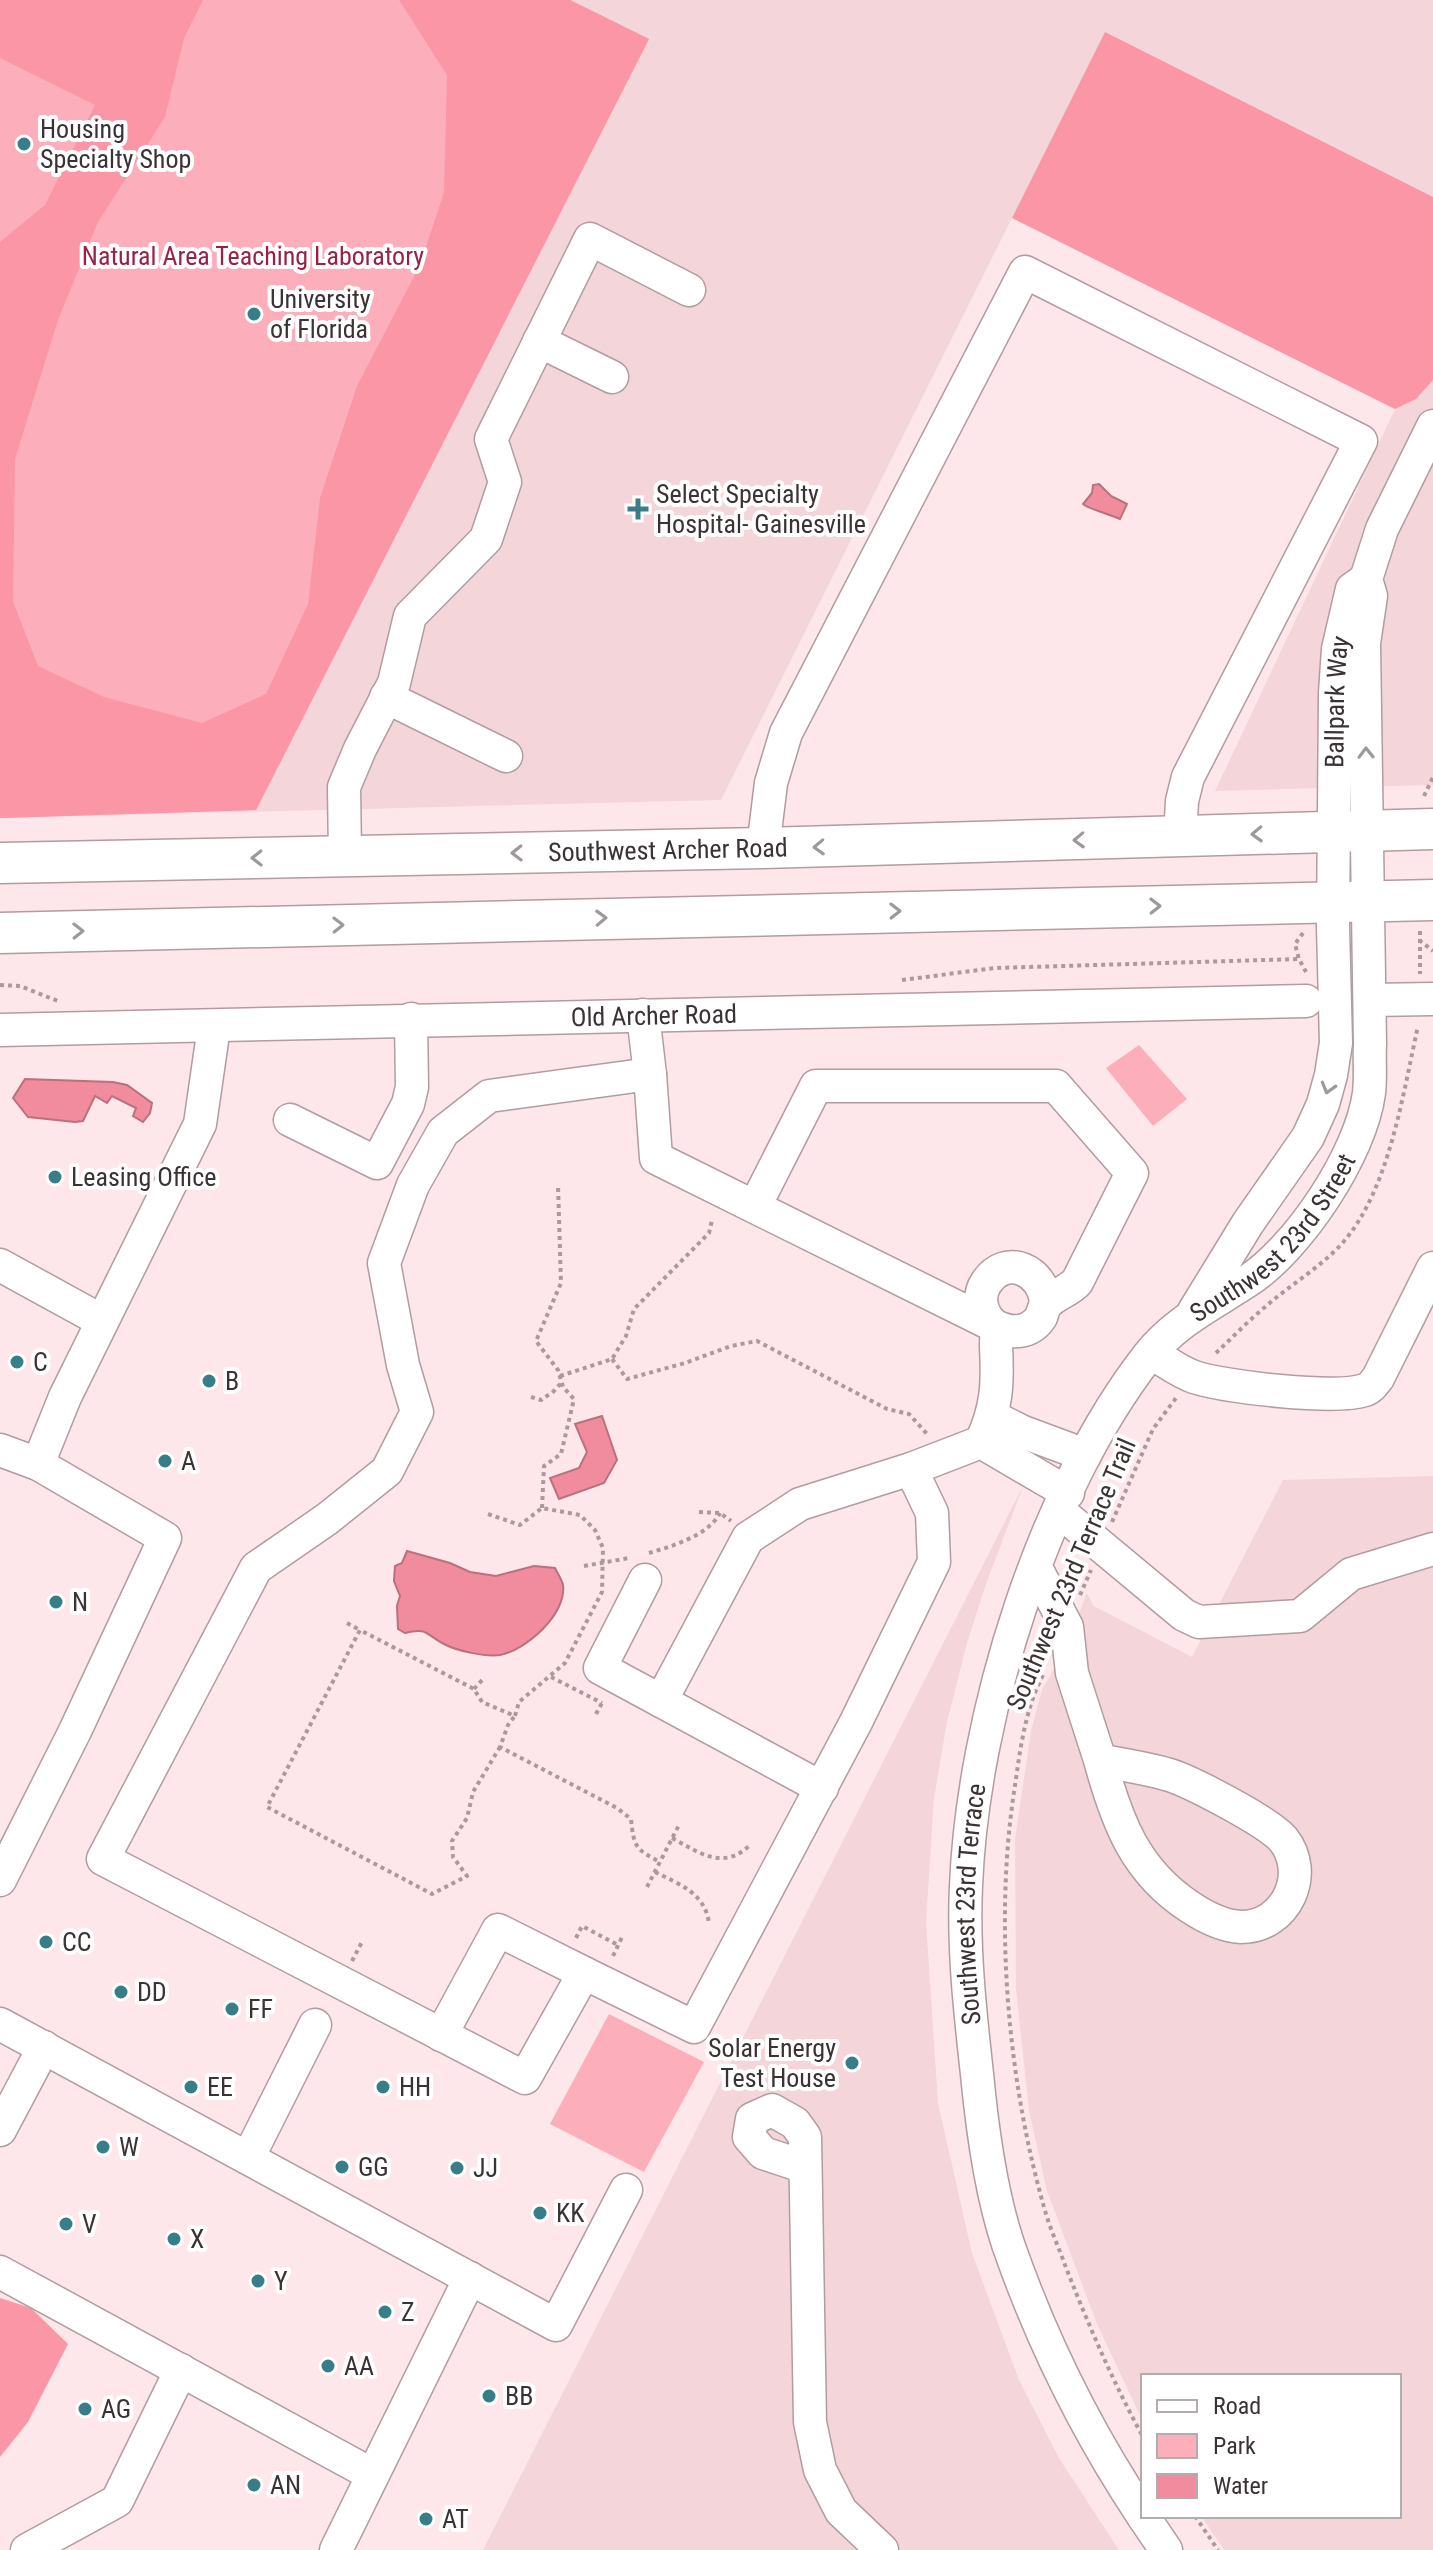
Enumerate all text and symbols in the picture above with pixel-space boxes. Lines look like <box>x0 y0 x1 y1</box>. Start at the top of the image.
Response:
place label: Housing Specialty Shop <box>40 114 191 174</box>
marker: Housing Specialty Shop <box>15 135 33 153</box>
park label: Natural Area Teaching Laboratory <box>82 241 424 271</box>
place label: University of Florida <box>270 284 371 344</box>
marker: University of Florida <box>245 305 263 323</box>
place label: Select Specialty Hospital- Gainesville <box>656 479 866 539</box>
marker: Select Specialty Hospital- Gainesville <box>627 498 649 520</box>
street label: Ballpark Way <box>1319 633 1356 768</box>
one-way arrow <box>1358 746 1375 759</box>
one-way arrow <box>1250 826 1263 843</box>
one-way arrow <box>1072 831 1085 848</box>
street label: Southwest Archer Road <box>548 832 788 867</box>
one-way arrow <box>812 838 825 855</box>
one-way arrow <box>510 844 523 862</box>
one-way arrow <box>250 849 263 867</box>
one-way arrow <box>1149 898 1162 915</box>
one-way arrow <box>889 902 902 920</box>
one-way arrow <box>595 909 608 926</box>
one-way arrow <box>332 916 345 933</box>
one-way arrow <box>72 923 85 940</box>
street label: Old Archer Road <box>570 999 737 1032</box>
one-way arrow <box>1321 1080 1337 1094</box>
street label: Southwest 23rd Street <box>1184 1149 1362 1328</box>
place label: Leasing Office <box>71 1162 216 1192</box>
marker: Leasing Office <box>46 1168 64 1186</box>
place label: C <box>33 1347 48 1377</box>
marker: C <box>8 1353 26 1371</box>
place label: B <box>225 1366 239 1396</box>
marker: B <box>200 1372 218 1390</box>
street label: Southwest 23rd Terrace Trail <box>1000 1434 1142 1714</box>
place label: A <box>181 1446 196 1476</box>
marker: A <box>156 1452 174 1470</box>
place label: N <box>72 1587 88 1617</box>
marker: N <box>47 1593 65 1611</box>
street label: Southwest 23rd Terrace <box>950 1781 991 2026</box>
place label: CC <box>62 1927 91 1957</box>
marker: CC <box>37 1933 55 1951</box>
place label: DD <box>137 1977 167 2007</box>
marker: DD <box>112 1983 130 2001</box>
place label: FF <box>248 1994 273 2024</box>
marker: FF <box>223 2000 241 2018</box>
place label: Solar Energy Test House <box>708 2033 836 2093</box>
marker: Solar Energy Test House <box>843 2054 861 2072</box>
place label: EE <box>207 2072 233 2102</box>
place label: HH <box>399 2072 431 2102</box>
marker: EE <box>182 2078 200 2096</box>
marker: HH <box>374 2078 392 2096</box>
place label: W <box>119 2132 139 2162</box>
marker: W <box>94 2138 112 2156</box>
place label: GG <box>358 2152 389 2182</box>
place label: JJ <box>473 2153 498 2183</box>
marker: GG <box>333 2158 351 2176</box>
marker: JJ <box>448 2159 466 2177</box>
place label: KK <box>556 2198 585 2228</box>
marker: KK <box>531 2204 549 2222</box>
place label: V <box>82 2209 97 2239</box>
marker: V <box>57 2215 75 2233</box>
place label: X <box>190 2224 204 2254</box>
marker: X <box>165 2230 183 2248</box>
place label: Y <box>274 2266 288 2296</box>
marker: Y <box>249 2272 267 2290</box>
place label: Z <box>401 2297 415 2327</box>
marker: Z <box>376 2303 394 2321</box>
place label: AA <box>344 2351 374 2381</box>
marker: AA <box>319 2357 337 2375</box>
legend <box>1141 2374 1401 2518</box>
place label: BB <box>505 2381 533 2411</box>
marker: BB <box>480 2387 498 2405</box>
text: Road <box>1213 2392 1261 2420</box>
place label: AG <box>101 2394 131 2424</box>
marker: AG <box>76 2400 94 2418</box>
text: Park <box>1213 2432 1256 2460</box>
place label: AN <box>270 2470 301 2500</box>
text: Water <box>1213 2472 1268 2500</box>
marker: AN <box>245 2476 263 2494</box>
place label: AT <box>442 2504 469 2534</box>
marker: AT <box>417 2510 435 2528</box>

